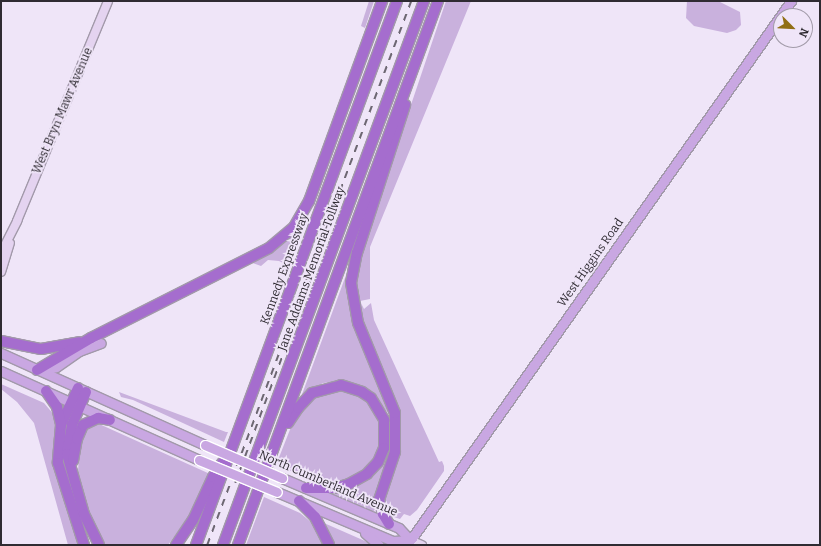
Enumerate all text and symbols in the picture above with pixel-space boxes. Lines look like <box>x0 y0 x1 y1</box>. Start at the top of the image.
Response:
north arrow <box>773 8 813 48</box>
text: N <box>796 26 811 39</box>
street label: West Bryn Mawr Avenue <box>30 46 96 176</box>
street label: Jane Addams Memorial Tollway <box>276 185 348 353</box>
street label: Kennedy Expressway <box>258 211 312 327</box>
street label: West Higgins Road <box>555 216 627 310</box>
street label: North Cumberland Avenue <box>256 448 400 520</box>

